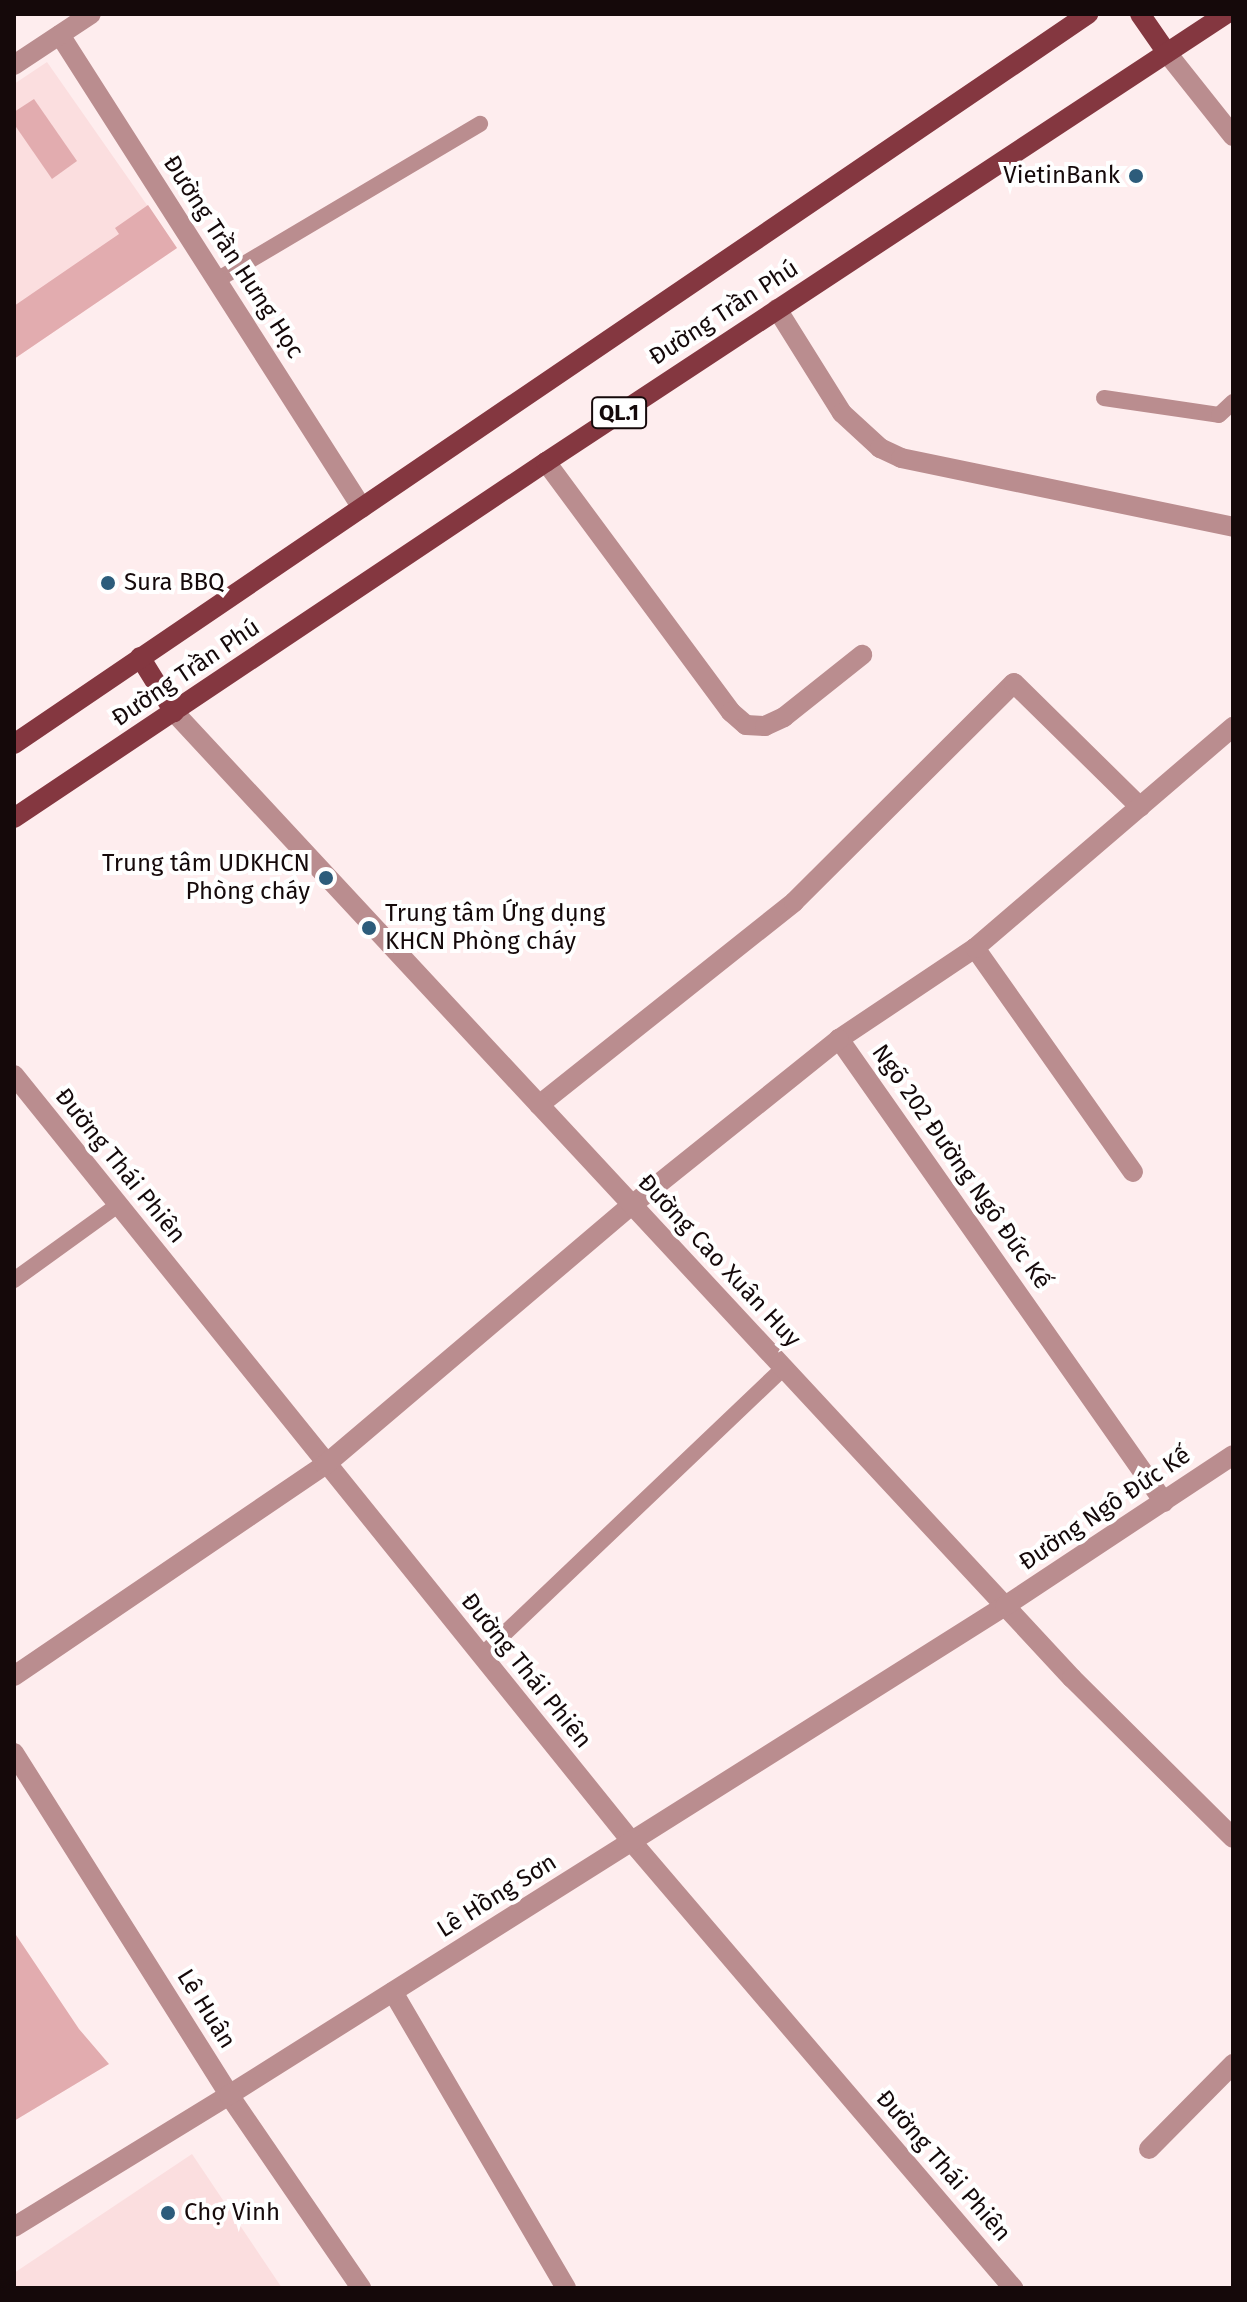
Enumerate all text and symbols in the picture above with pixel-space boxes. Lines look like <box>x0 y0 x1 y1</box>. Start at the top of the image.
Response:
street label: Đường Trần Hưng Học <box>157 150 309 364</box>
place label: VietinBank <box>1003 162 1120 190</box>
marker: VietinBank <box>1127 167 1145 185</box>
street label: Đường Trần Phú <box>644 254 804 372</box>
road number: QL.1 <box>591 395 647 431</box>
place label: Sura BBQ <box>124 569 225 597</box>
marker: Sura BBQ <box>99 574 117 592</box>
street label: Đường Trần Phú <box>107 613 265 733</box>
place label: Trung tâm UDKHCN Phòng cháy <box>102 850 310 906</box>
marker: Trung tâm UDKHCN Phòng cháy <box>317 869 335 887</box>
place label: Trung tâm Ứng dụng KHCN Phòng cháy <box>385 900 605 956</box>
marker: Trung tâm Ứng dụng KHCN Phòng cháy <box>360 919 378 937</box>
street label: Ngõ 202 Đường Ngô Đức Kế <box>865 1039 1057 1295</box>
street label: Đường Thái Phiên <box>49 1083 191 1249</box>
street label: Đường Cao Xuân Huy <box>631 1169 807 1353</box>
street label: Đường Ngô Đức Kế <box>1014 1441 1196 1577</box>
street label: Đường Thái Phiên <box>455 1588 597 1754</box>
street label: Lê Hồng Sơn <box>432 1848 562 1944</box>
street label: Lê Huân <box>170 1964 242 2054</box>
street label: Đường Thái Phiên <box>869 2084 1017 2248</box>
place label: Chợ Vinh <box>184 2199 280 2227</box>
marker: Chợ Vinh <box>159 2204 177 2222</box>

